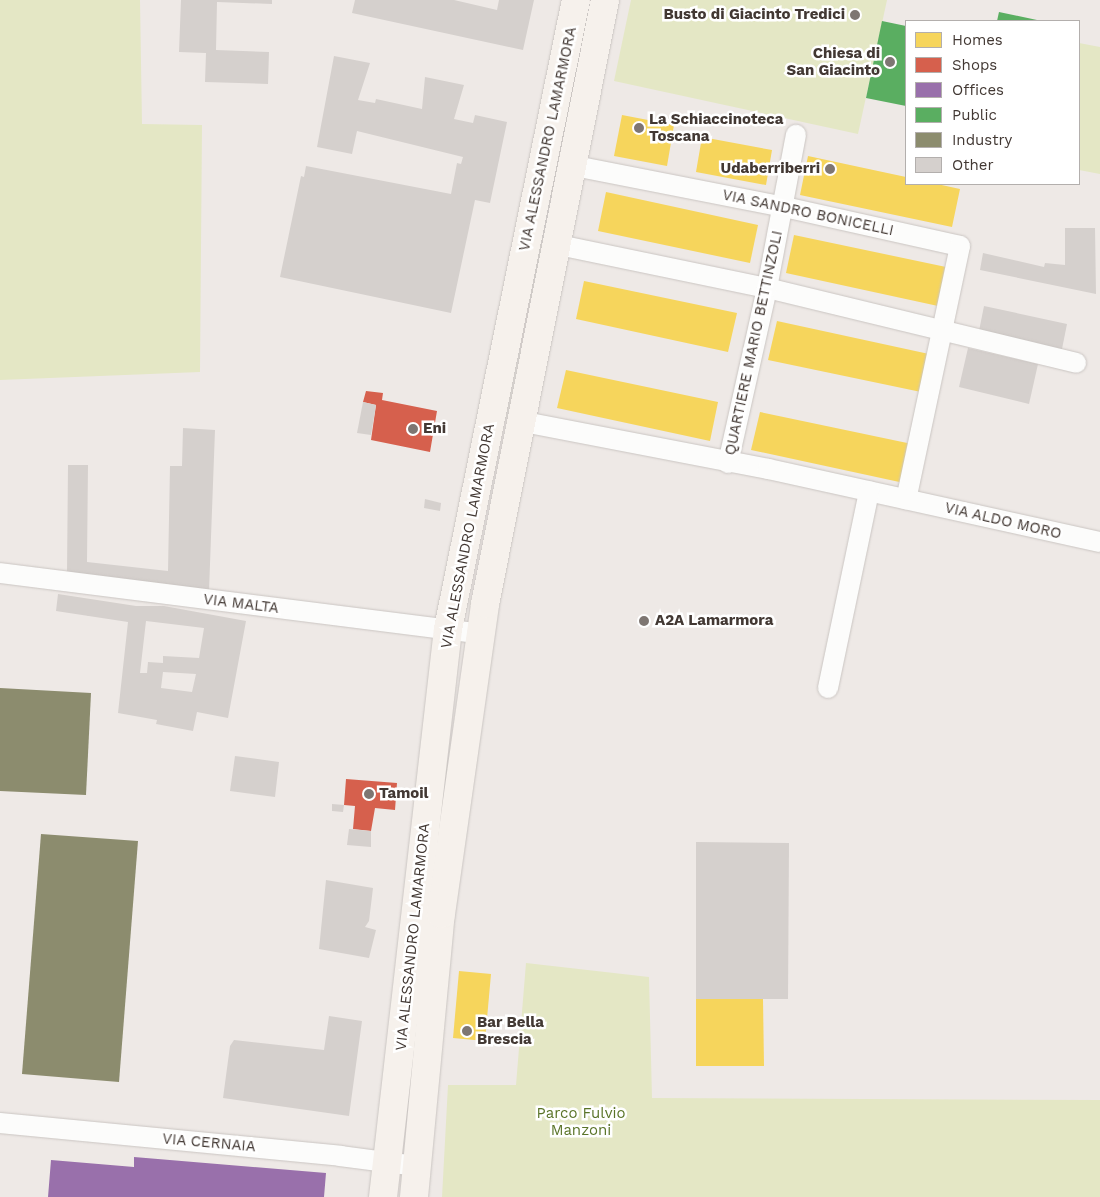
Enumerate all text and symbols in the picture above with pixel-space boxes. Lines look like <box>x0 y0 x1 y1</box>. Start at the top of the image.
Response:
place label: Busto di Giacinto Tredici <box>663 6 845 24</box>
marker: Busto di Giacinto Tredici <box>849 9 861 21</box>
legend <box>905 20 1080 185</box>
street label: VIA ALESSANDRO LAMARMORA <box>515 25 581 253</box>
text: Homes <box>952 31 1003 49</box>
place label: Chiesa di San Giacinto <box>787 44 880 79</box>
marker: Chiesa di San Giacinto <box>884 56 896 68</box>
text: Shops <box>952 56 997 74</box>
text: Offices <box>952 81 1004 99</box>
text: Public <box>952 106 997 124</box>
place label: La Schiaccinoteca Toscana <box>649 110 784 145</box>
marker: La Schiaccinoteca Toscana <box>633 122 645 134</box>
text: Industry <box>952 131 1012 149</box>
text: Other <box>952 156 994 174</box>
place label: Udaberriberri <box>721 160 820 178</box>
marker: Udaberriberri <box>824 163 836 175</box>
street label: VIA SANDRO BONICELLI <box>720 186 896 240</box>
street label: QUARTIERE MARIO BETTINZOLI <box>721 229 787 457</box>
place label: Eni <box>423 420 446 438</box>
street label: VIA ALESSANDRO LAMARMORA <box>437 421 499 651</box>
marker: Eni <box>407 423 419 435</box>
street label: VIA ALDO MORO <box>942 499 1064 543</box>
street label: VIA MALTA <box>202 590 280 618</box>
place label: A2A Lamarmora <box>655 612 774 630</box>
marker: A2A Lamarmora <box>637 614 651 628</box>
place label: Tamoil <box>379 785 429 803</box>
marker: Tamoil <box>363 788 375 800</box>
street label: VIA ALESSANDRO LAMARMORA <box>392 822 434 1052</box>
place label: Bar Bella Brescia <box>477 1013 544 1048</box>
marker: Bar Bella Brescia <box>461 1025 473 1037</box>
park label: Parco Fulvio Manzoni <box>537 1104 625 1139</box>
street label: VIA CERNAIA <box>161 1130 257 1156</box>

